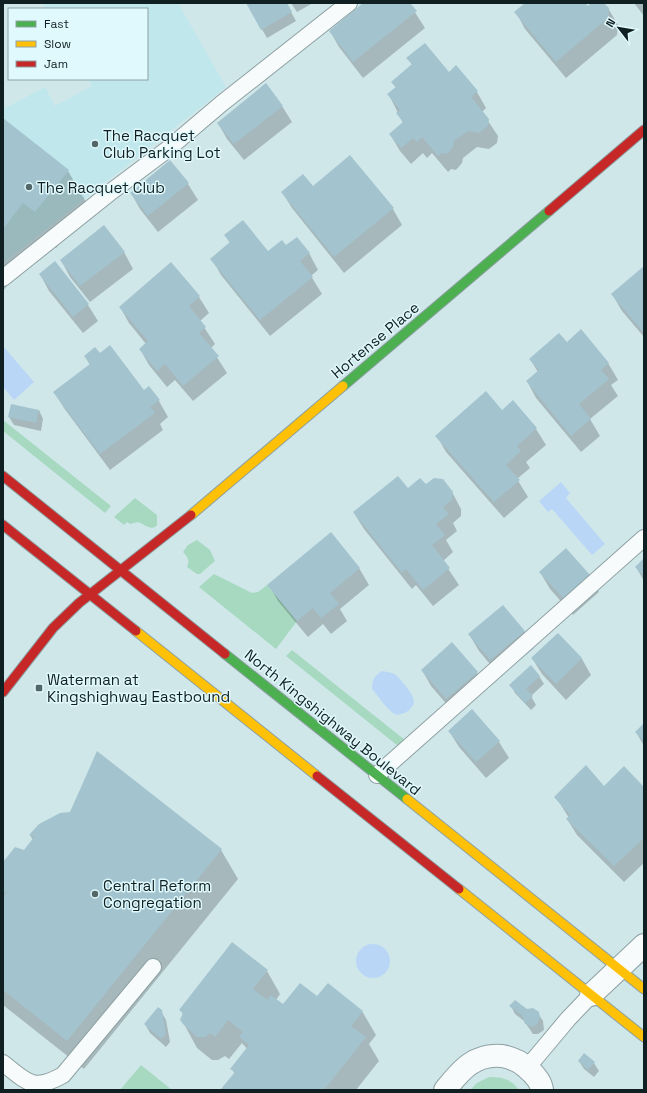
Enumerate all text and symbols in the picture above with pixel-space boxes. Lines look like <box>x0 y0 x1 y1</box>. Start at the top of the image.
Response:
legend <box>8 8 148 80</box>
north arrow <box>599 8 639 48</box>
text: Fast <box>44 16 69 32</box>
text: N <box>603 16 618 30</box>
text: Slow <box>44 36 71 52</box>
text: Jam <box>44 56 68 72</box>
place label: The Racquet Club Parking Lot <box>103 126 221 162</box>
marker: The Racquet Club Parking Lot <box>90 139 100 149</box>
place label: The Racquet Club <box>37 178 165 197</box>
marker: The Racquet Club <box>24 182 34 192</box>
street label: Hortense Place <box>327 298 423 382</box>
street label: North Kingshighway Boulevard <box>241 645 425 799</box>
place label: Waterman at Kingshighway Eastbound <box>47 670 230 706</box>
marker: Waterman at Kingshighway Eastbound <box>34 683 44 693</box>
place label: Central Reform Congregation <box>103 876 211 912</box>
marker: Central Reform Congregation <box>90 889 100 899</box>

